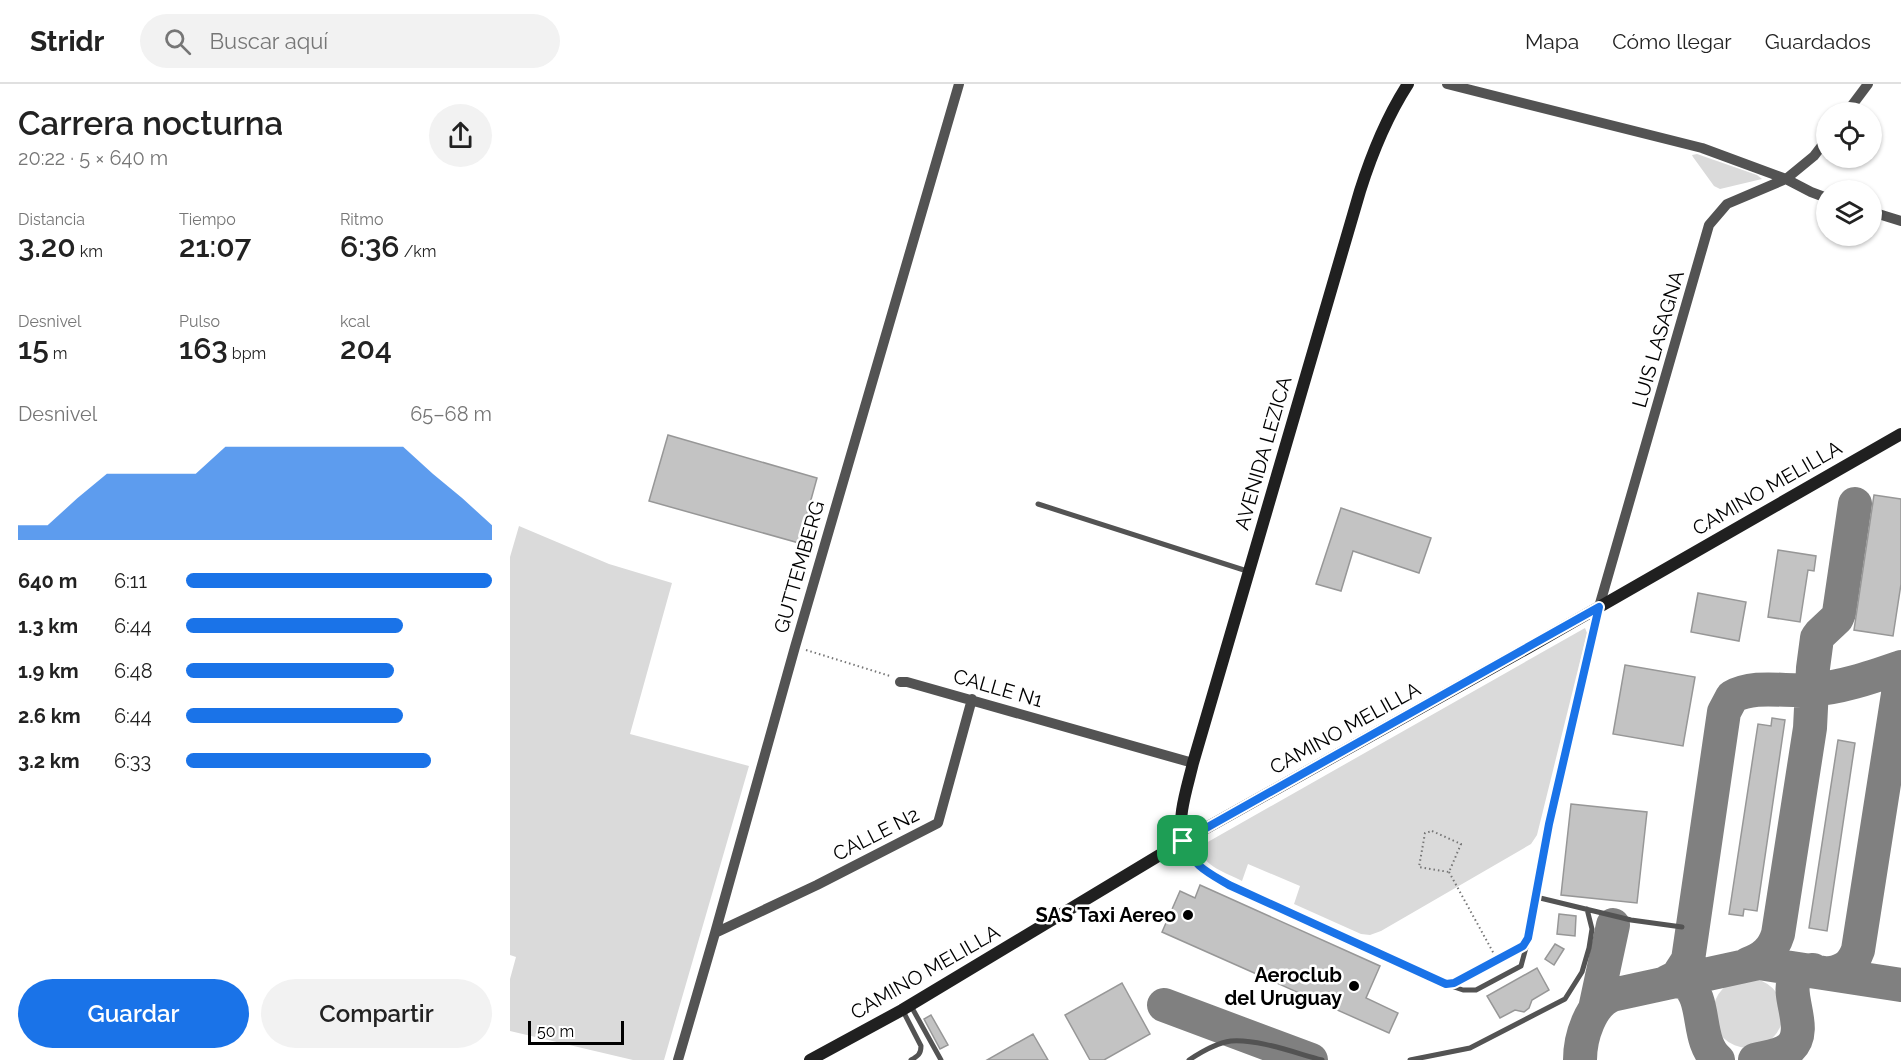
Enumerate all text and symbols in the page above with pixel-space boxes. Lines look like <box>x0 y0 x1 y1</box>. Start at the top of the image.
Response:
search box <box>140 14 560 68</box>
text: Stridr <box>30 25 104 58</box>
icon: search <box>161 25 194 58</box>
text: Buscar aquí <box>209 28 328 54</box>
text: Mapa <box>1525 29 1579 54</box>
text: Cómo llegar <box>1612 29 1732 54</box>
text: Guardados <box>1765 29 1871 54</box>
map controls <box>1816 102 1882 246</box>
button: locate <box>1816 102 1882 168</box>
text: Carrera nocturna <box>18 104 283 143</box>
button: share <box>429 104 492 167</box>
text: 20:22 · 5 × 640 m <box>18 146 168 170</box>
button: layers <box>1816 180 1882 246</box>
text: Distancia <box>18 210 85 229</box>
text: Tiempo <box>179 210 236 229</box>
text: Ritmo <box>340 210 383 229</box>
text: 3.20 <box>18 229 76 264</box>
text: 21:07 <box>179 229 251 264</box>
text: 6:36 <box>340 229 400 264</box>
text: km <box>76 242 103 261</box>
text: /km <box>400 242 437 261</box>
street label: LUIS LASAGNA <box>1627 267 1689 410</box>
text: Desnivel <box>18 312 81 331</box>
text: Pulso <box>179 312 220 331</box>
text: kcal <box>340 312 370 331</box>
text: 15 <box>18 331 49 366</box>
text: 163 <box>179 331 228 366</box>
text: 204 <box>340 331 392 366</box>
text: m <box>49 344 67 363</box>
text: bpm <box>228 344 266 363</box>
street label: AVENIDA LEZICA <box>1230 373 1297 533</box>
text: Desnivel <box>18 402 97 426</box>
text: 65–68 m <box>410 402 492 426</box>
street label: CAMINO MELILLA <box>1688 435 1846 540</box>
street label: GUTTEMBERG <box>769 498 829 636</box>
text: 640 m <box>18 569 77 593</box>
text: 6:11 <box>114 569 147 593</box>
text: 1.3 km <box>18 614 78 638</box>
text: 6:44 <box>114 614 152 638</box>
text: 1.9 km <box>18 659 79 683</box>
text: 6:48 <box>114 659 153 683</box>
street label: CALLE N1 <box>951 664 1046 712</box>
street label: CAMINO MELILLA <box>1266 676 1425 779</box>
text: 2.6 km <box>18 704 81 728</box>
text: 6:44 <box>114 704 152 728</box>
text: 3.2 km <box>18 749 80 773</box>
text: 6:33 <box>114 749 151 773</box>
street label: CALLE N2 <box>829 802 923 866</box>
pin <box>1157 815 1208 866</box>
icon: arrive <box>1166 824 1199 857</box>
place label: SAS Taxi Aereo <box>1035 903 1176 927</box>
marker: SAS Taxi Aereo <box>1181 908 1195 922</box>
street label: CAMINO MELILLA <box>846 919 1004 1024</box>
place label: Aeroclub del Uruguay <box>1224 963 1342 1010</box>
button: Guardar <box>18 979 249 1048</box>
button: Compartir <box>261 979 492 1048</box>
marker: Aeroclub del Uruguay <box>1347 979 1361 993</box>
scale bar <box>528 1018 624 1046</box>
text: 50 m <box>537 1022 574 1041</box>

